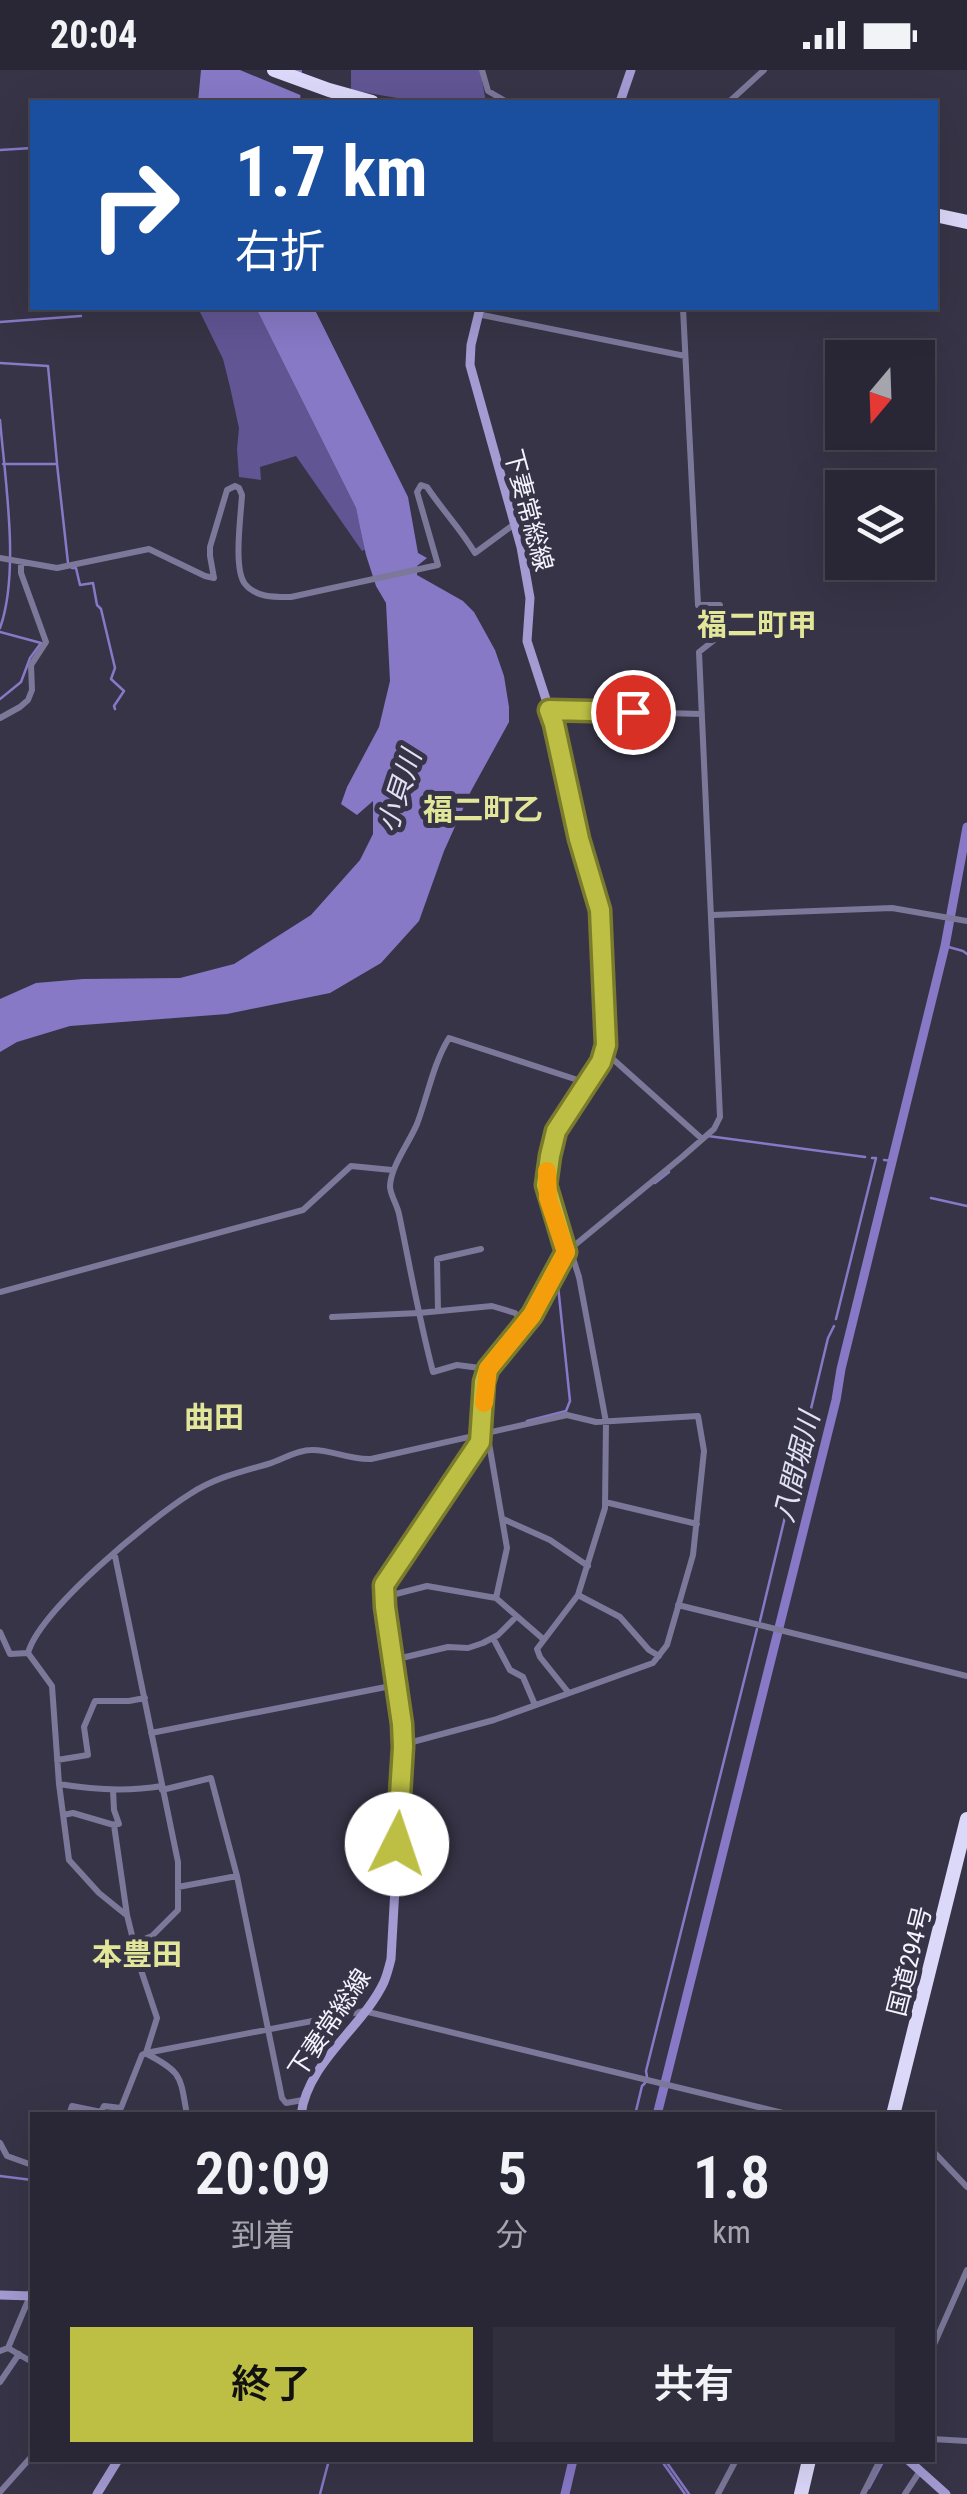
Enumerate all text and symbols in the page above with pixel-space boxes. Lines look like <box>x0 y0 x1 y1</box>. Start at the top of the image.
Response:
text: 20:04 <box>50 13 137 57</box>
text: 1.7 km <box>235 131 428 213</box>
icon: right <box>70 140 200 270</box>
text: 右折 <box>235 225 325 278</box>
north arrow <box>825 340 935 450</box>
map controls <box>825 340 935 580</box>
street label: 下妻常総線 <box>498 446 559 574</box>
button: layers <box>825 470 935 580</box>
district label: 福二町甲 <box>697 607 817 642</box>
pin <box>591 670 676 755</box>
icon: arrive <box>606 685 661 740</box>
water label: 小貝川 <box>371 743 429 836</box>
district label: 福二町乙 <box>423 792 543 827</box>
district label: 曲田 <box>184 1400 244 1435</box>
water label: 八間堀川 <box>767 1406 827 1525</box>
position arrow <box>345 1792 449 1896</box>
street label: 国道294号 <box>882 1903 937 2019</box>
district label: 本豊田 <box>92 1937 182 1972</box>
street label: 下妻常総線 <box>282 1963 376 2083</box>
text: 20:09 <box>195 2138 331 2209</box>
text: 5 <box>497 2138 527 2209</box>
text: 1.8 <box>693 2142 770 2213</box>
text: km <box>712 2213 751 2251</box>
text: 到着 <box>231 2216 295 2254</box>
text: 分 <box>496 2216 528 2254</box>
button: 終了 <box>70 2327 473 2442</box>
button: 共有 <box>493 2327 895 2442</box>

